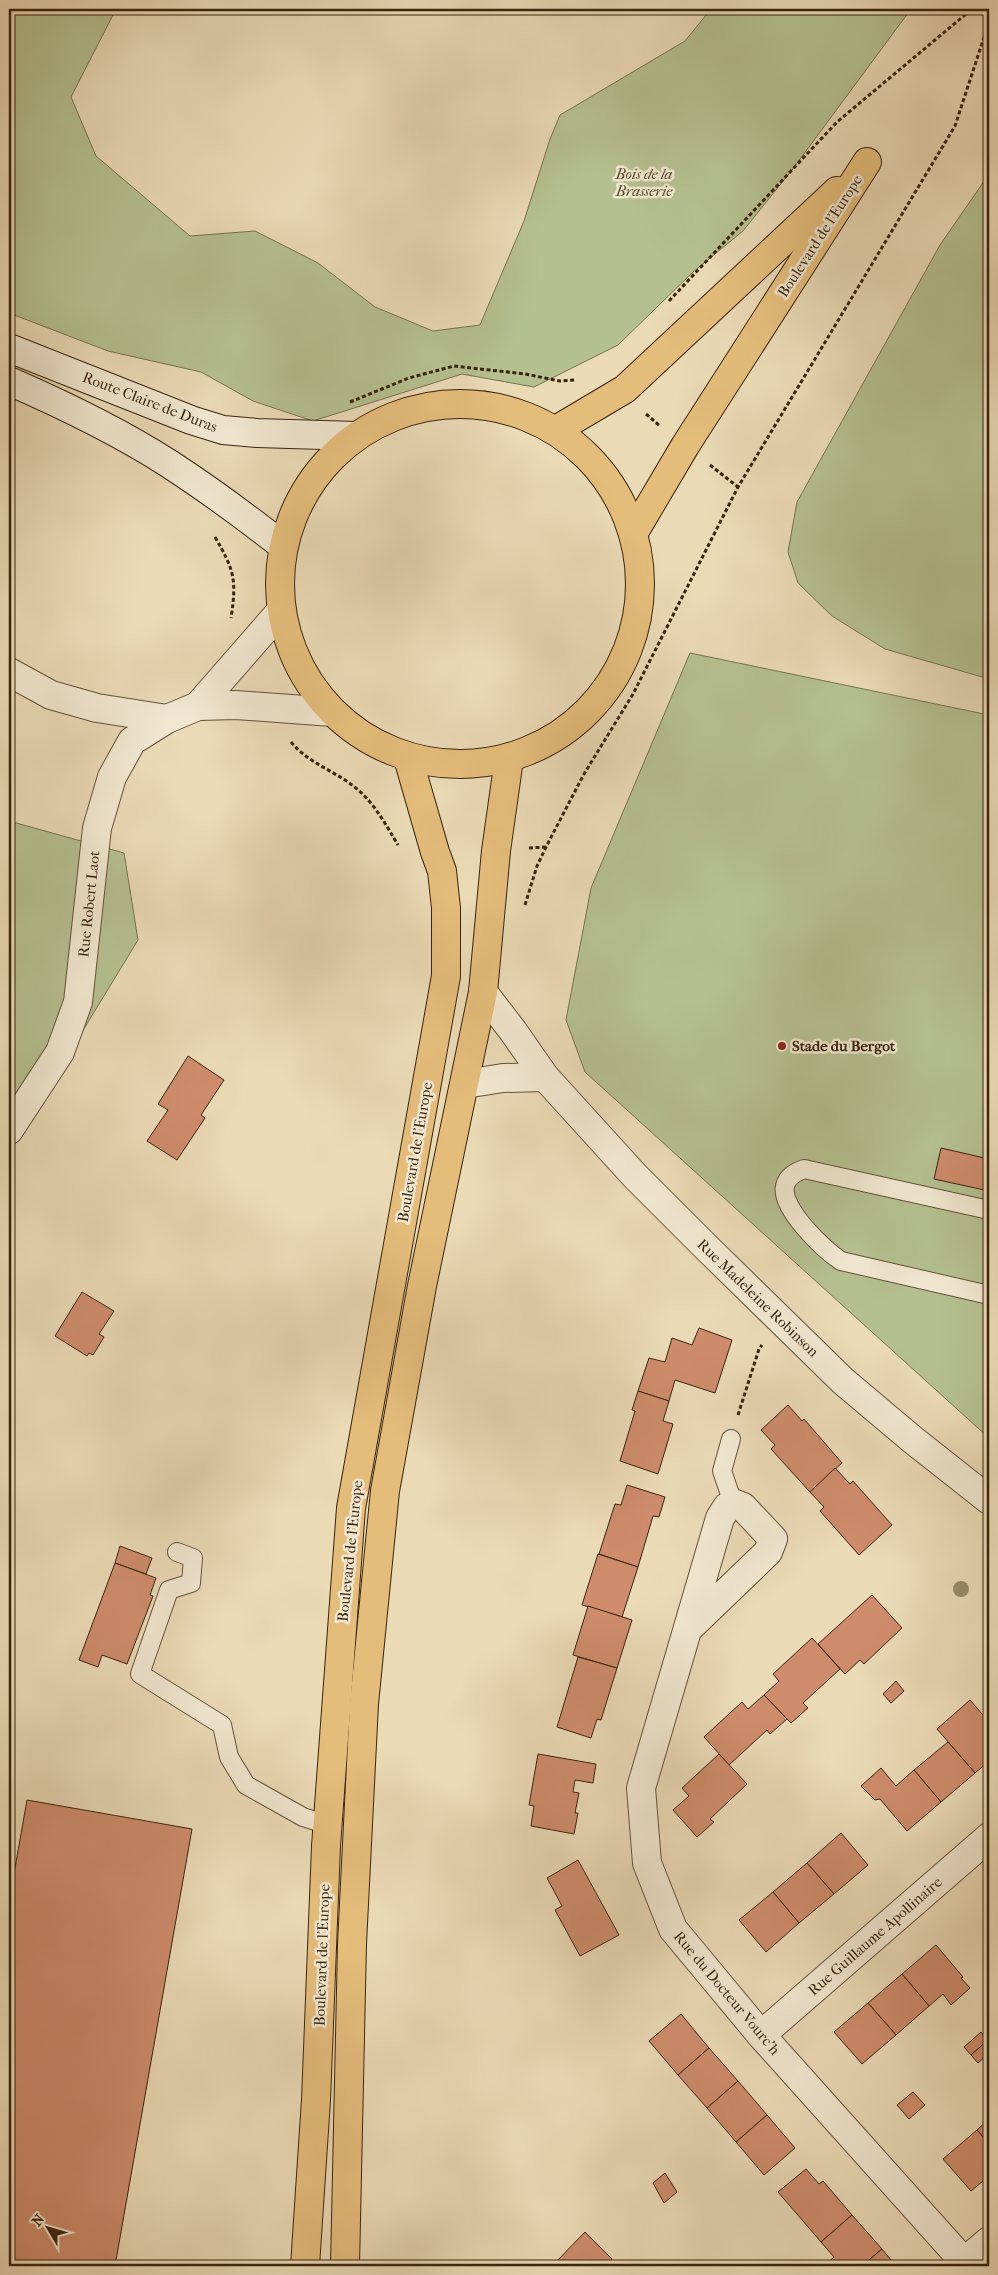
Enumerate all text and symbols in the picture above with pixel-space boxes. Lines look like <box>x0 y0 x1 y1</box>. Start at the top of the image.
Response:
park label: Bois de la Brasserie <box>615 165 673 200</box>
street label: Boulevard de l'Europe <box>774 171 867 301</box>
street label: Route Claire de Duras <box>80 368 220 436</box>
street label: Rue Robert Laot <box>74 849 104 958</box>
place label: Stade du Bergot <box>792 1037 896 1055</box>
marker: Stade du Bergot <box>776 1040 788 1052</box>
street label: Boulevard de l'Europe <box>394 1080 436 1224</box>
street label: Rue Madeleine Robinson <box>694 1235 823 1361</box>
street label: Boulevard de l'Europe <box>334 1479 366 1623</box>
street label: Rue Guillaume Apollinaire <box>804 1872 946 1999</box>
street label: Boulevard de l'Europe <box>311 1883 333 2026</box>
street label: Rue du Docteur Vourc'h <box>670 1928 784 2059</box>
north arrow <box>22 2202 72 2252</box>
text: N <box>28 2211 48 2230</box>

